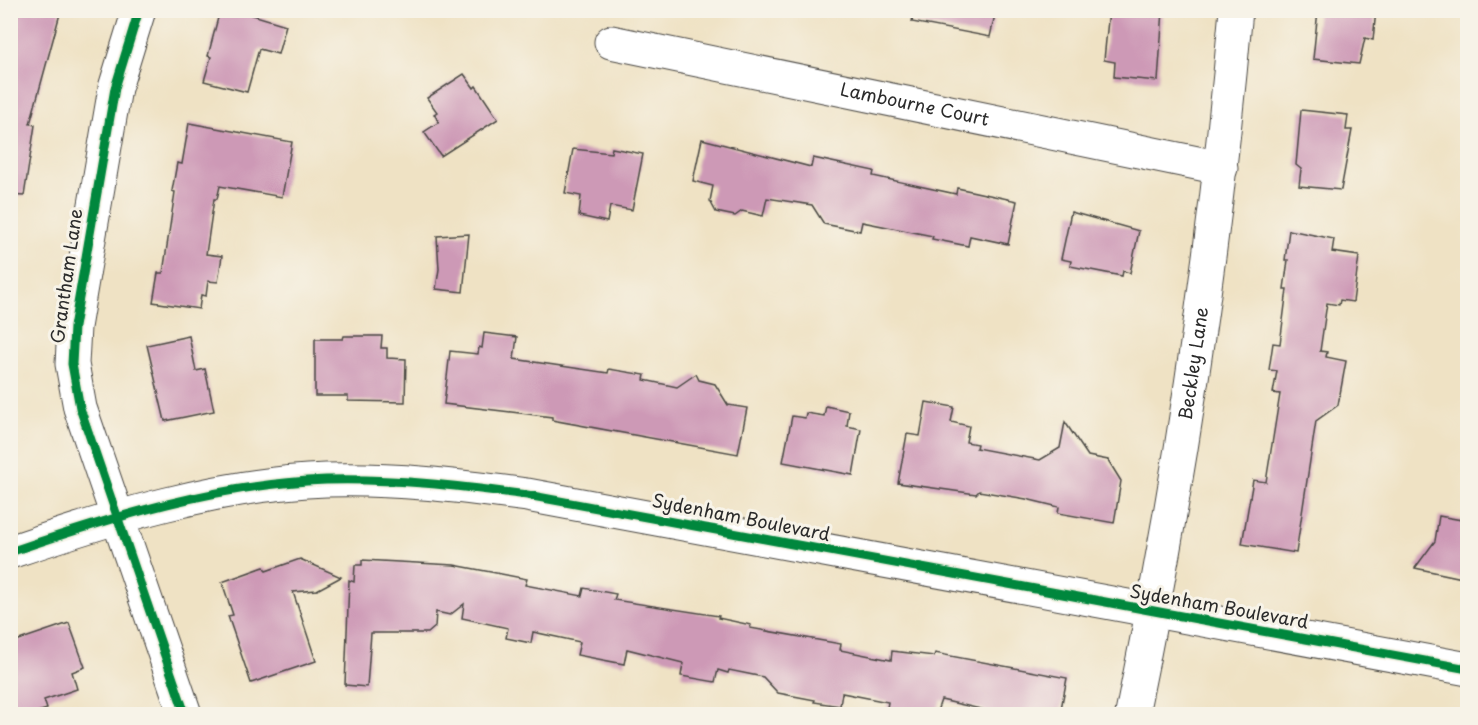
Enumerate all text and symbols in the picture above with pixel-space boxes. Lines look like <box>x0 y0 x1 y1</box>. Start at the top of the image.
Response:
street label: Lambourne Court <box>838 75 992 132</box>
street label: Grantham Lane <box>43 207 88 345</box>
street label: Beckley Lane <box>1171 305 1214 422</box>
street label: Sydenham Boulevard <box>650 486 833 547</box>
street label: Sydenham Boulevard <box>1128 577 1311 635</box>

